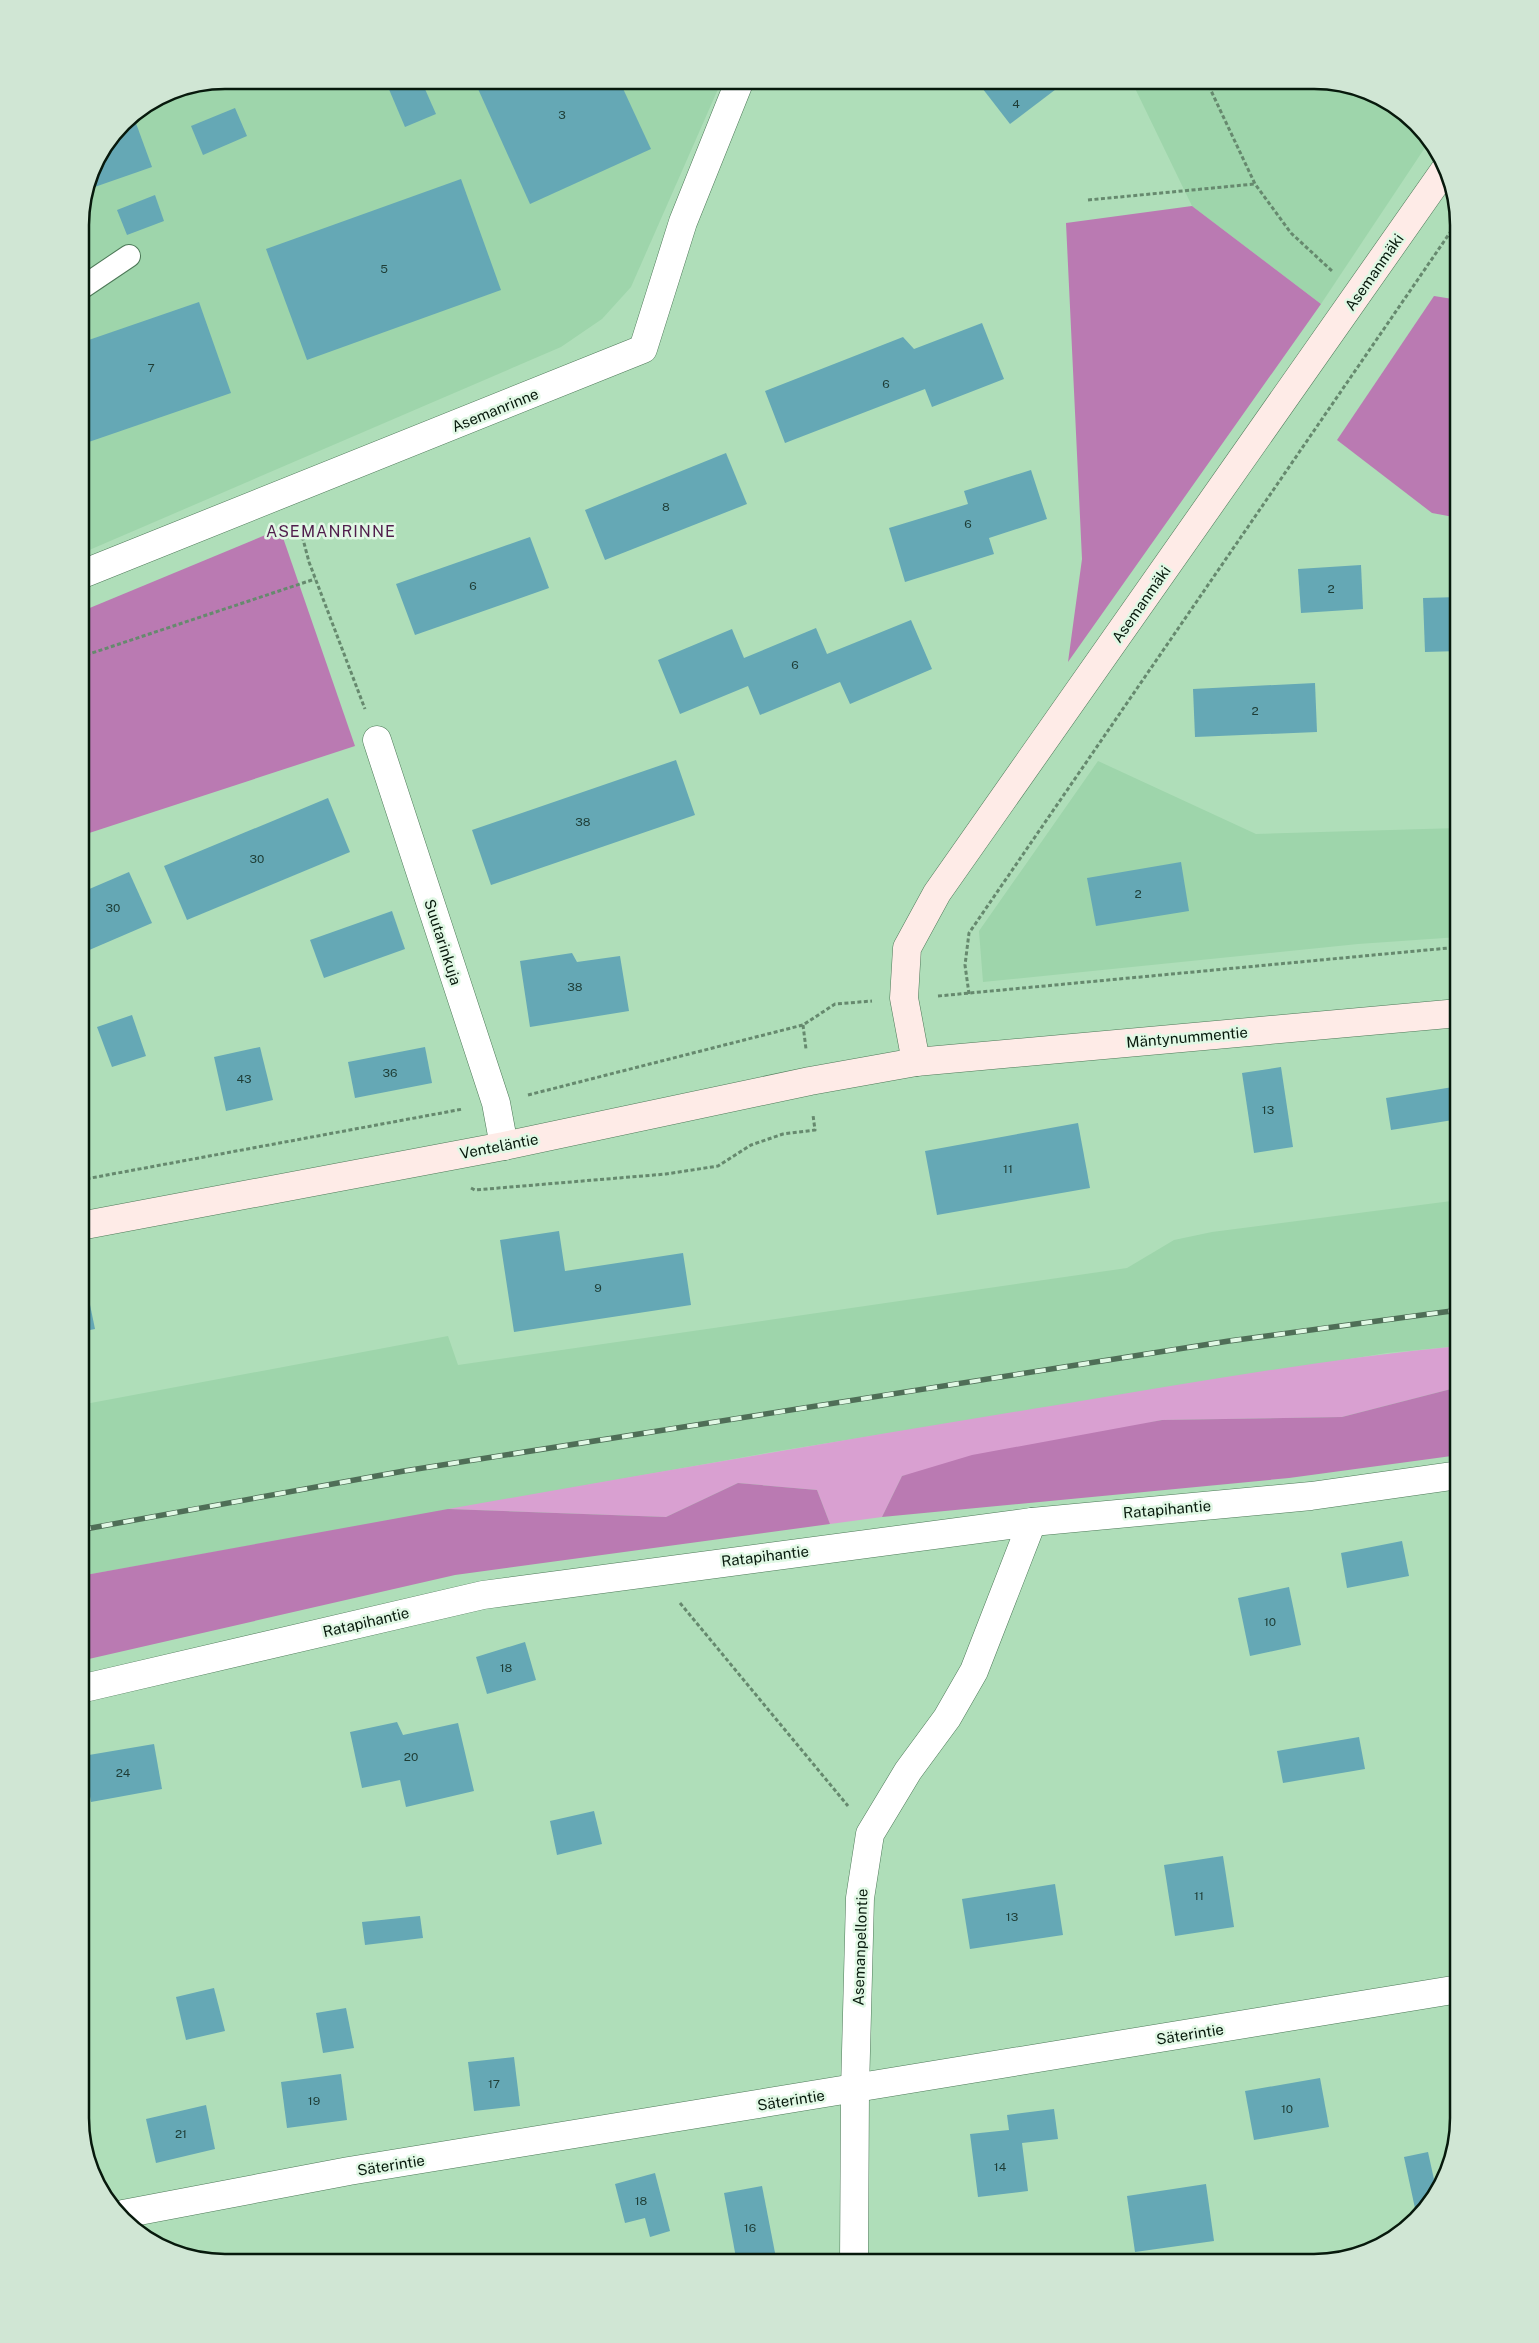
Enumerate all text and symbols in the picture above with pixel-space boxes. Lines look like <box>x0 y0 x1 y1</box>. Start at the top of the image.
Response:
house number: 4 <box>1012 97 1020 111</box>
house number: 3 <box>558 108 566 122</box>
street label: Asemanmäki <box>1341 230 1407 314</box>
house number: 5 <box>380 262 388 276</box>
house number: 7 <box>147 361 155 375</box>
house number: 6 <box>882 377 890 391</box>
street label: Asemanrinne <box>449 385 541 435</box>
house number: 8 <box>662 500 670 514</box>
house number: 6 <box>964 517 972 531</box>
district label: ASEMANRINNE <box>266 522 396 541</box>
street label: Asemanmäki <box>1108 562 1174 646</box>
house number: 6 <box>469 579 477 593</box>
house number: 2 <box>1327 582 1335 596</box>
house number: 6 <box>791 658 799 672</box>
house number: 2 <box>1251 704 1259 718</box>
house number: 38 <box>575 815 591 829</box>
house number: 30 <box>250 852 264 866</box>
house number: 2 <box>1134 887 1142 901</box>
street label: Suutarinkuja <box>421 897 465 987</box>
house number: 30 <box>106 901 120 915</box>
house number: 38 <box>567 980 583 994</box>
street label: Mäntynummentie <box>1125 1023 1249 1051</box>
house number: 36 <box>383 1066 397 1080</box>
house number: 43 <box>236 1072 252 1086</box>
house number: 13 <box>1262 1103 1274 1117</box>
street label: Venteläntie <box>458 1130 540 1162</box>
house number: 11 <box>1003 1162 1013 1176</box>
house number: 9 <box>594 1281 602 1295</box>
street label: Ratapihantie <box>1122 1497 1212 1521</box>
street label: Ratapihantie <box>720 1542 810 1570</box>
street label: Ratapihantie <box>321 1604 411 1640</box>
house number: 10 <box>1264 1615 1276 1629</box>
house number: 18 <box>500 1661 513 1675</box>
house number: 20 <box>404 1750 418 1764</box>
house number: 24 <box>116 1766 131 1780</box>
street label: Asemanpellontie <box>849 1888 871 2006</box>
house number: 11 <box>1194 1889 1204 1903</box>
house number: 13 <box>1006 1910 1018 1924</box>
street label: Säterintie <box>1155 2020 1225 2048</box>
house number: 17 <box>488 2077 500 2091</box>
street label: Säterintie <box>756 2086 826 2114</box>
house number: 19 <box>308 2094 320 2108</box>
house number: 10 <box>1281 2102 1293 2116</box>
house number: 21 <box>175 2127 187 2141</box>
street label: Säterintie <box>356 2151 426 2179</box>
house number: 14 <box>994 2160 1007 2174</box>
house number: 18 <box>635 2194 648 2208</box>
house number: 16 <box>744 2221 756 2235</box>

